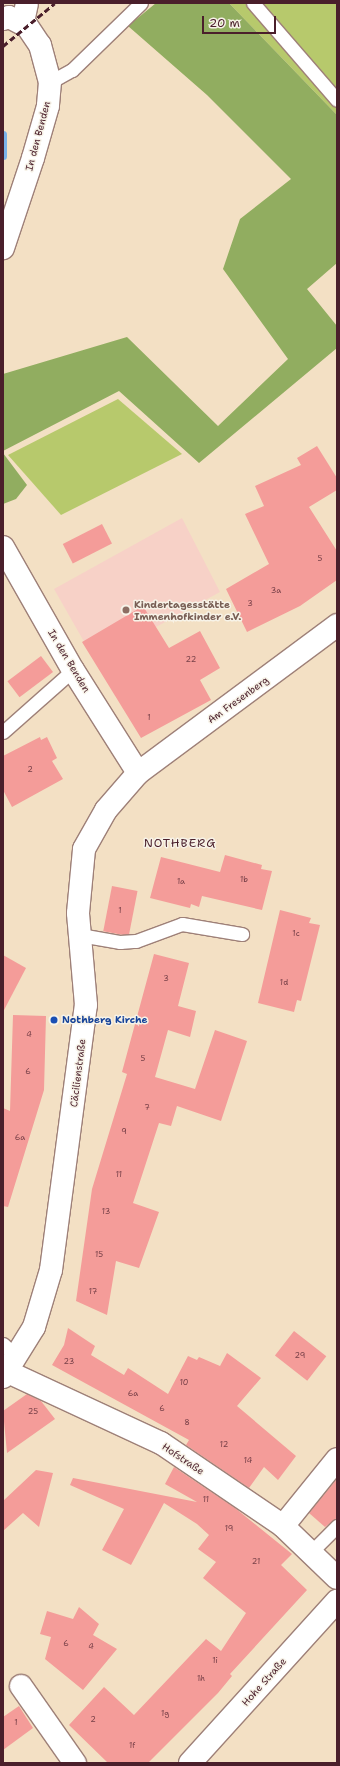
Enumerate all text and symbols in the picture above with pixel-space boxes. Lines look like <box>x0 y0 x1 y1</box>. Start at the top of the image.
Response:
scale bar <box>204 8 278 34</box>
text: 20 m <box>209 15 240 31</box>
street label: In den Benden <box>23 100 53 172</box>
house number: 5 <box>318 554 322 564</box>
house number: 3a <box>271 586 281 596</box>
place label: Kindertagesstätte Immenhofkinder e.V. <box>134 598 241 622</box>
house number: 3 <box>247 599 253 609</box>
marker: Kindertagesstätte Immenhofkinder e.V. <box>121 605 131 615</box>
street label: In den Benden <box>45 627 93 695</box>
house number: 22 <box>186 655 196 665</box>
street label: Am Fresenberg <box>205 674 271 726</box>
house number: 1 <box>147 713 151 723</box>
house number: 2 <box>27 765 33 775</box>
district label: NOTHBERG <box>144 837 216 851</box>
house number: 1b <box>240 875 248 885</box>
house number: 1a <box>177 877 185 887</box>
house number: 1 <box>118 906 122 916</box>
house number: 1c <box>292 929 300 939</box>
house number: 3 <box>163 974 169 984</box>
house number: 1d <box>280 978 288 988</box>
place label: Nothberg Kirche <box>62 1014 148 1026</box>
marker: Nothberg Kirche <box>49 1015 59 1025</box>
house number: 4 <box>26 1030 32 1040</box>
street label: Cäcilienstraße <box>68 1038 88 1108</box>
house number: 5 <box>141 1054 145 1064</box>
house number: 6 <box>25 1067 31 1077</box>
house number: 7 <box>144 1103 150 1113</box>
house number: 9 <box>121 1127 127 1137</box>
house number: 6a <box>15 1133 25 1143</box>
house number: 11 <box>116 1170 122 1180</box>
house number: 13 <box>102 1207 110 1217</box>
house number: 15 <box>95 1250 103 1260</box>
house number: 17 <box>89 1287 97 1297</box>
house number: 29 <box>295 1351 305 1361</box>
house number: 23 <box>64 1357 74 1367</box>
house number: 10 <box>180 1378 188 1388</box>
house number: 6a <box>128 1389 138 1399</box>
house number: 6 <box>159 1404 165 1414</box>
house number: 25 <box>28 1407 38 1417</box>
house number: 8 <box>184 1418 190 1428</box>
house number: 12 <box>220 1440 228 1450</box>
street label: Hofstraße <box>160 1441 206 1477</box>
house number: 14 <box>244 1456 252 1466</box>
house number: 11 <box>203 1495 209 1505</box>
house number: 19 <box>225 1524 233 1534</box>
house number: 21 <box>252 1557 260 1567</box>
house number: 6 <box>63 1639 69 1649</box>
house number: 4 <box>88 1642 94 1652</box>
street label: Hohe Straße <box>239 1655 289 1709</box>
house number: 1i <box>212 1656 218 1666</box>
house number: 1h <box>197 1674 205 1684</box>
house number: 1g <box>161 1709 169 1719</box>
house number: 2 <box>90 1715 96 1725</box>
house number: 1 <box>14 1718 18 1728</box>
house number: 1f <box>129 1741 135 1751</box>

